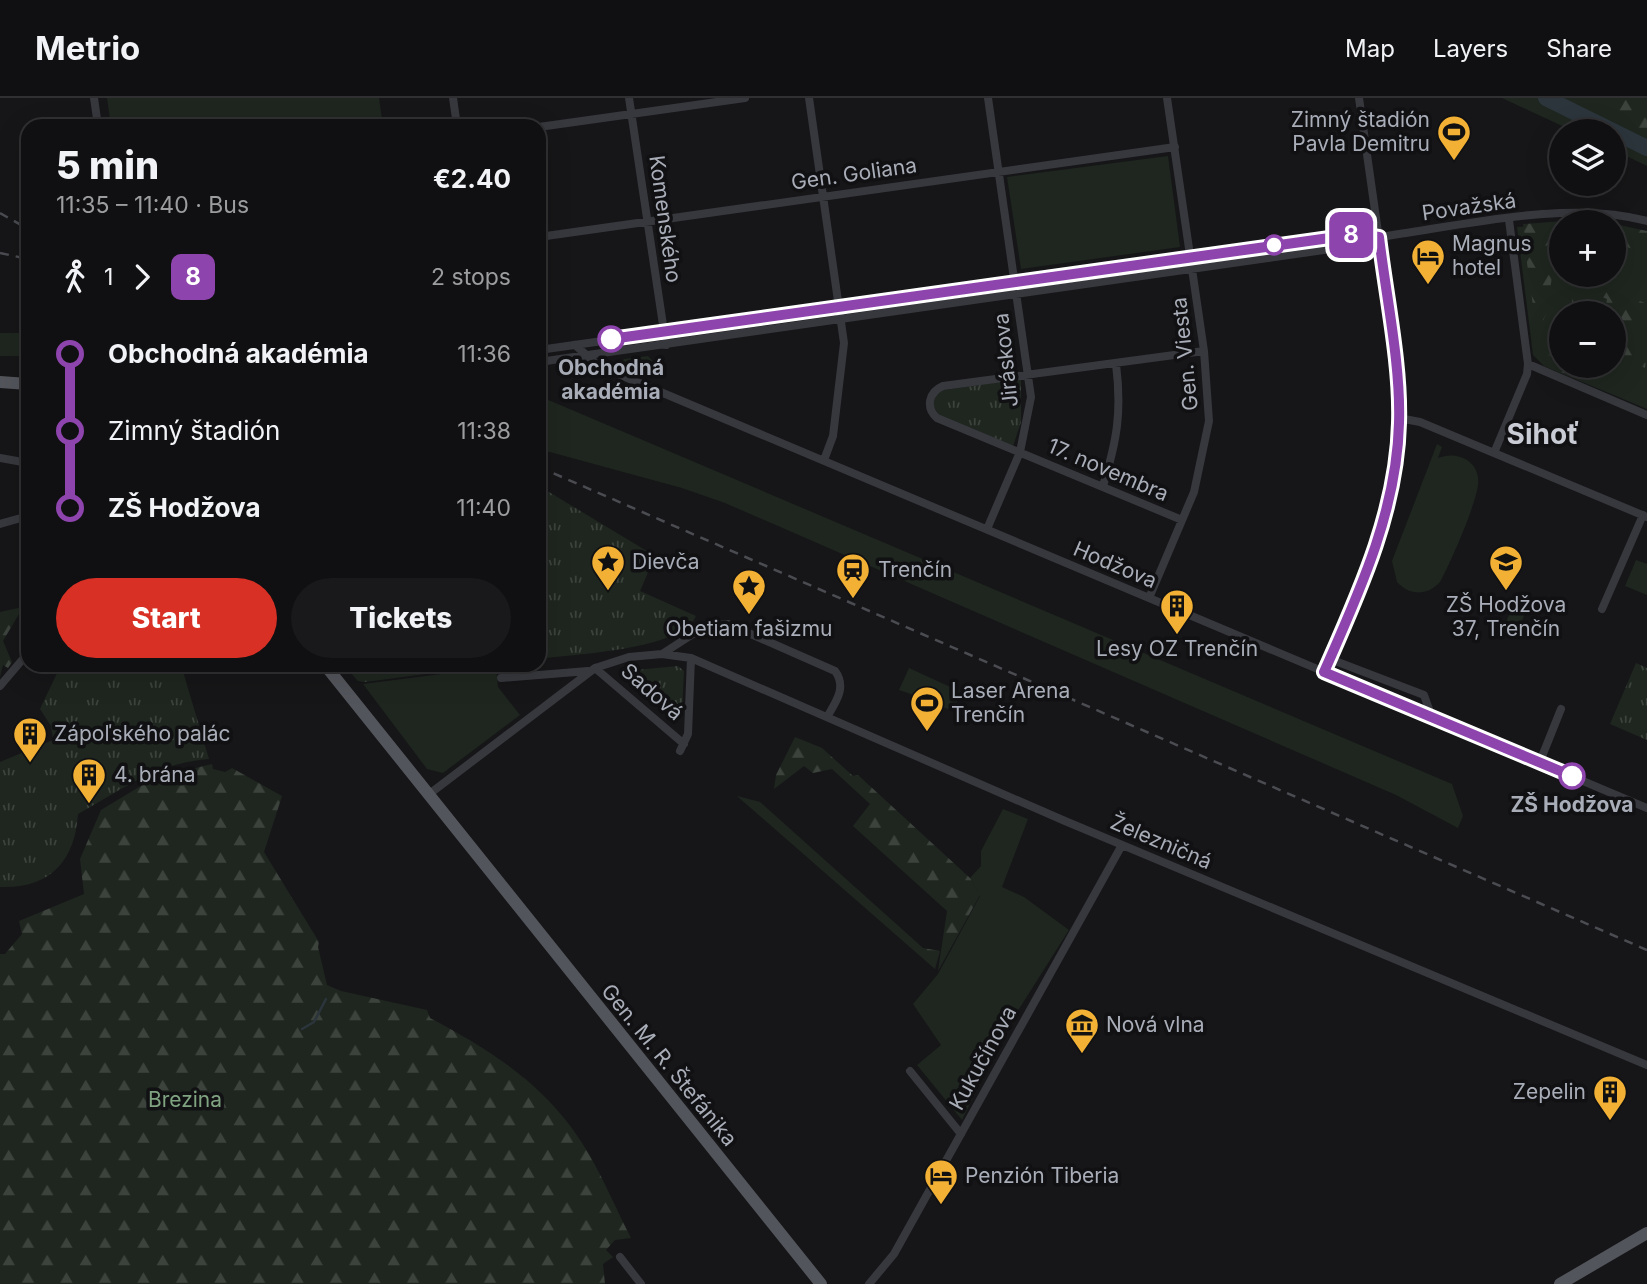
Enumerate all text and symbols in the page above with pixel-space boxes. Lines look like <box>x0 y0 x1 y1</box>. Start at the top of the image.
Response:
text: Metrio <box>35 28 140 68</box>
text: Map <box>1345 34 1395 63</box>
text: Layers <box>1433 34 1508 63</box>
text: Share <box>1546 34 1612 63</box>
place label: Zimný štadión Pavla Demitru <box>1291 107 1430 156</box>
sports icon: Zimný štadión Pavla Demitru <box>1435 113 1473 162</box>
map controls <box>1549 119 1626 378</box>
button: layers <box>1549 119 1626 196</box>
text: 5 min <box>56 142 159 188</box>
street label: Gen. Goliana <box>789 152 918 195</box>
street label: Komenského <box>644 154 687 284</box>
text: €2.40 <box>433 163 511 194</box>
street label: Považská <box>1420 188 1518 225</box>
text: 11:35 – 11:40 · Bus <box>56 191 249 219</box>
button: + <box>1549 210 1626 287</box>
line badge: 8 <box>1328 212 1374 258</box>
text: 8 <box>1343 220 1359 249</box>
place label: Magnus hotel <box>1452 231 1532 280</box>
unlabelled marker <box>1264 235 1284 255</box>
hotel icon: Magnus hotel <box>1409 237 1447 286</box>
icon: walk <box>56 258 94 296</box>
icon: forward <box>123 258 161 296</box>
text: 8 <box>185 262 201 291</box>
text: 1 <box>104 263 113 291</box>
text: 2 stops <box>431 263 511 291</box>
street label: Gen. Viesta <box>1166 296 1203 412</box>
button: − <box>1549 301 1626 378</box>
street label: Jiráskova <box>988 312 1023 408</box>
marker: Obchodná akadémia <box>598 326 624 352</box>
text: Obchodná akadémia <box>108 338 369 369</box>
text: 11:36 <box>457 340 511 368</box>
place label: Obchodná akadémia <box>558 355 664 404</box>
text: Zimný štadión <box>108 415 280 446</box>
text: 11:38 <box>457 417 511 445</box>
district label: Sihoť <box>1507 417 1579 451</box>
street label: 17. novembra <box>1044 433 1172 506</box>
text: ZŠ Hodžova <box>108 492 260 523</box>
text: 11:40 <box>456 494 511 522</box>
street label: Hodžova <box>1070 536 1161 593</box>
place icon: Dievča <box>589 543 627 592</box>
school or university icon: ZŠ Hodžova 37, Trenčín <box>1487 543 1525 592</box>
place label: Dievča <box>632 549 699 574</box>
station icon: Trenčín <box>834 551 872 600</box>
place label: Trenčín <box>878 557 952 582</box>
place icon: Obetiam fašizmu <box>730 567 768 616</box>
button: Start <box>56 578 277 658</box>
button: Tickets <box>291 578 511 658</box>
building icon: Lesy OZ Trenčín <box>1158 587 1196 636</box>
place label: ZŠ Hodžova 37, Trenčín <box>1446 592 1566 641</box>
place label: Obetiam fašizmu <box>665 616 833 641</box>
place label: Lesy OZ Trenčín <box>1096 636 1258 661</box>
street label: Sadová <box>616 658 688 725</box>
place label: Laser Arena Trenčín <box>951 678 1070 727</box>
sports icon: Laser Arena Trenčín <box>908 684 946 733</box>
building icon: Zápoľského palác <box>11 715 49 764</box>
place label: Zápoľského palác <box>54 721 231 746</box>
building icon: 4. brána <box>70 756 108 805</box>
place label: 4. brána <box>114 762 196 787</box>
marker: ZŠ Hodžova <box>1559 763 1585 789</box>
place label: ZŠ Hodžova <box>1510 791 1634 817</box>
street label: Železničná <box>1107 808 1216 874</box>
street label: Gen. M. R. Štefánika <box>596 979 742 1151</box>
street label: Kukučínova <box>944 1001 1021 1114</box>
museum icon: Nová vlna <box>1063 1006 1101 1055</box>
place label: Nová vlna <box>1106 1012 1205 1037</box>
building icon: Zepelin <box>1591 1073 1629 1122</box>
place label: Zepelin <box>1513 1079 1586 1104</box>
park label: Brezina <box>148 1087 222 1112</box>
hotel icon: Penzión Tiberia <box>922 1157 960 1206</box>
place label: Penzión Tiberia <box>965 1163 1119 1188</box>

